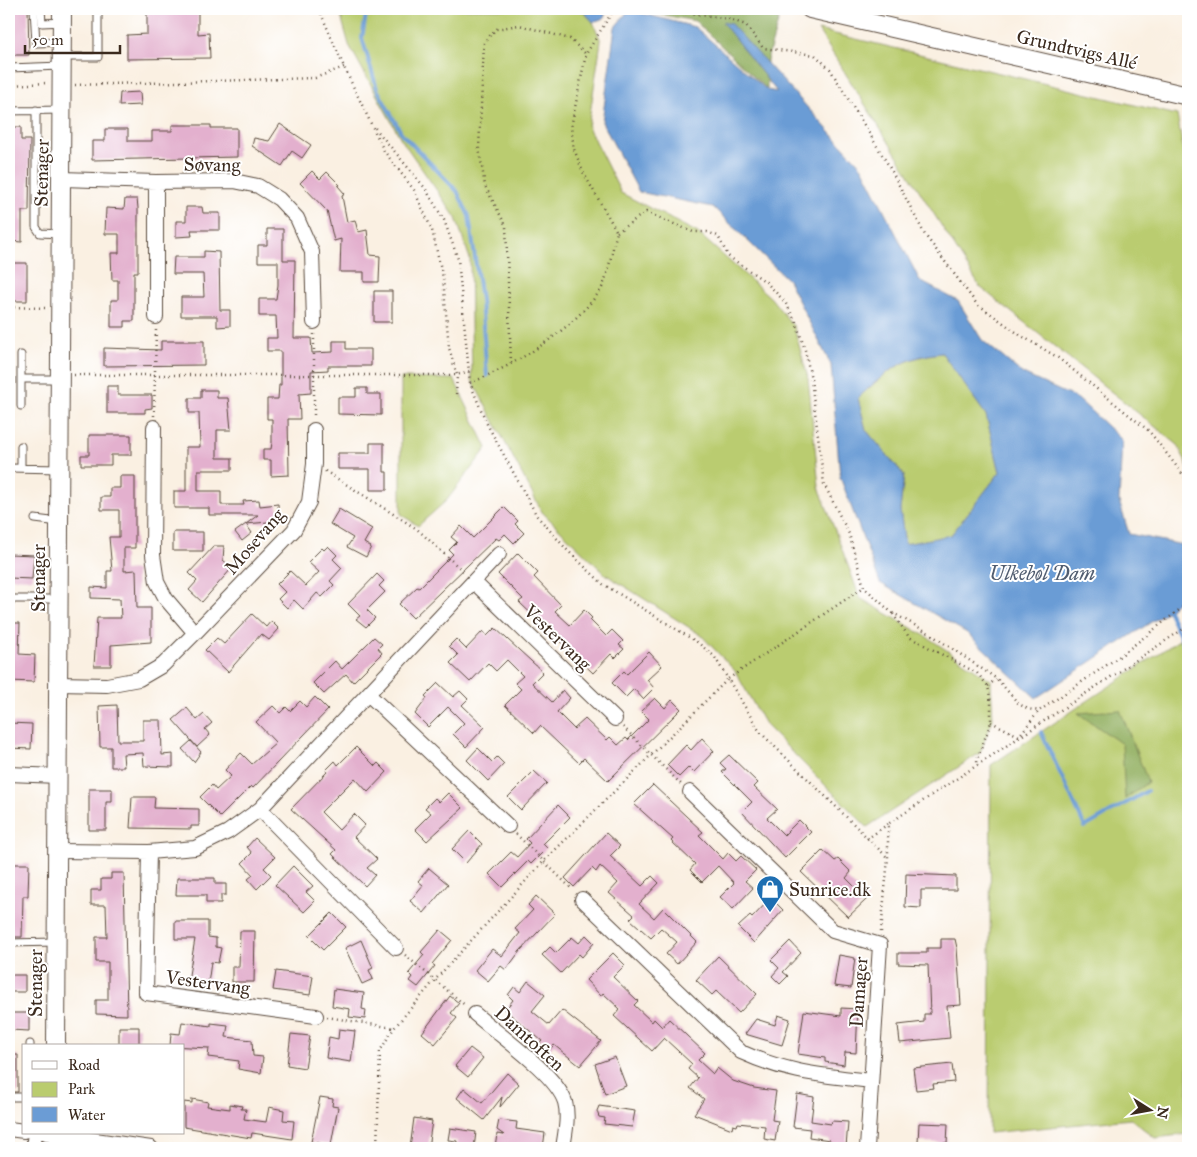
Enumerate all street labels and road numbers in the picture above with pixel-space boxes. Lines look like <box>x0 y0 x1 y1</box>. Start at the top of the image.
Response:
street label: Grundtvigs Allé <box>1014 24 1139 76</box>
street label: Stenager <box>29 138 55 207</box>
street label: Søvang <box>183 153 241 177</box>
street label: Mosevang <box>219 503 290 580</box>
street label: Stenager <box>27 543 51 612</box>
street label: Vestervang <box>518 599 596 676</box>
street label: Stenager <box>24 948 48 1017</box>
street label: Damager <box>845 955 874 1028</box>
street label: Vestervang <box>163 965 252 1001</box>
street label: Damtoften <box>490 1001 570 1076</box>

